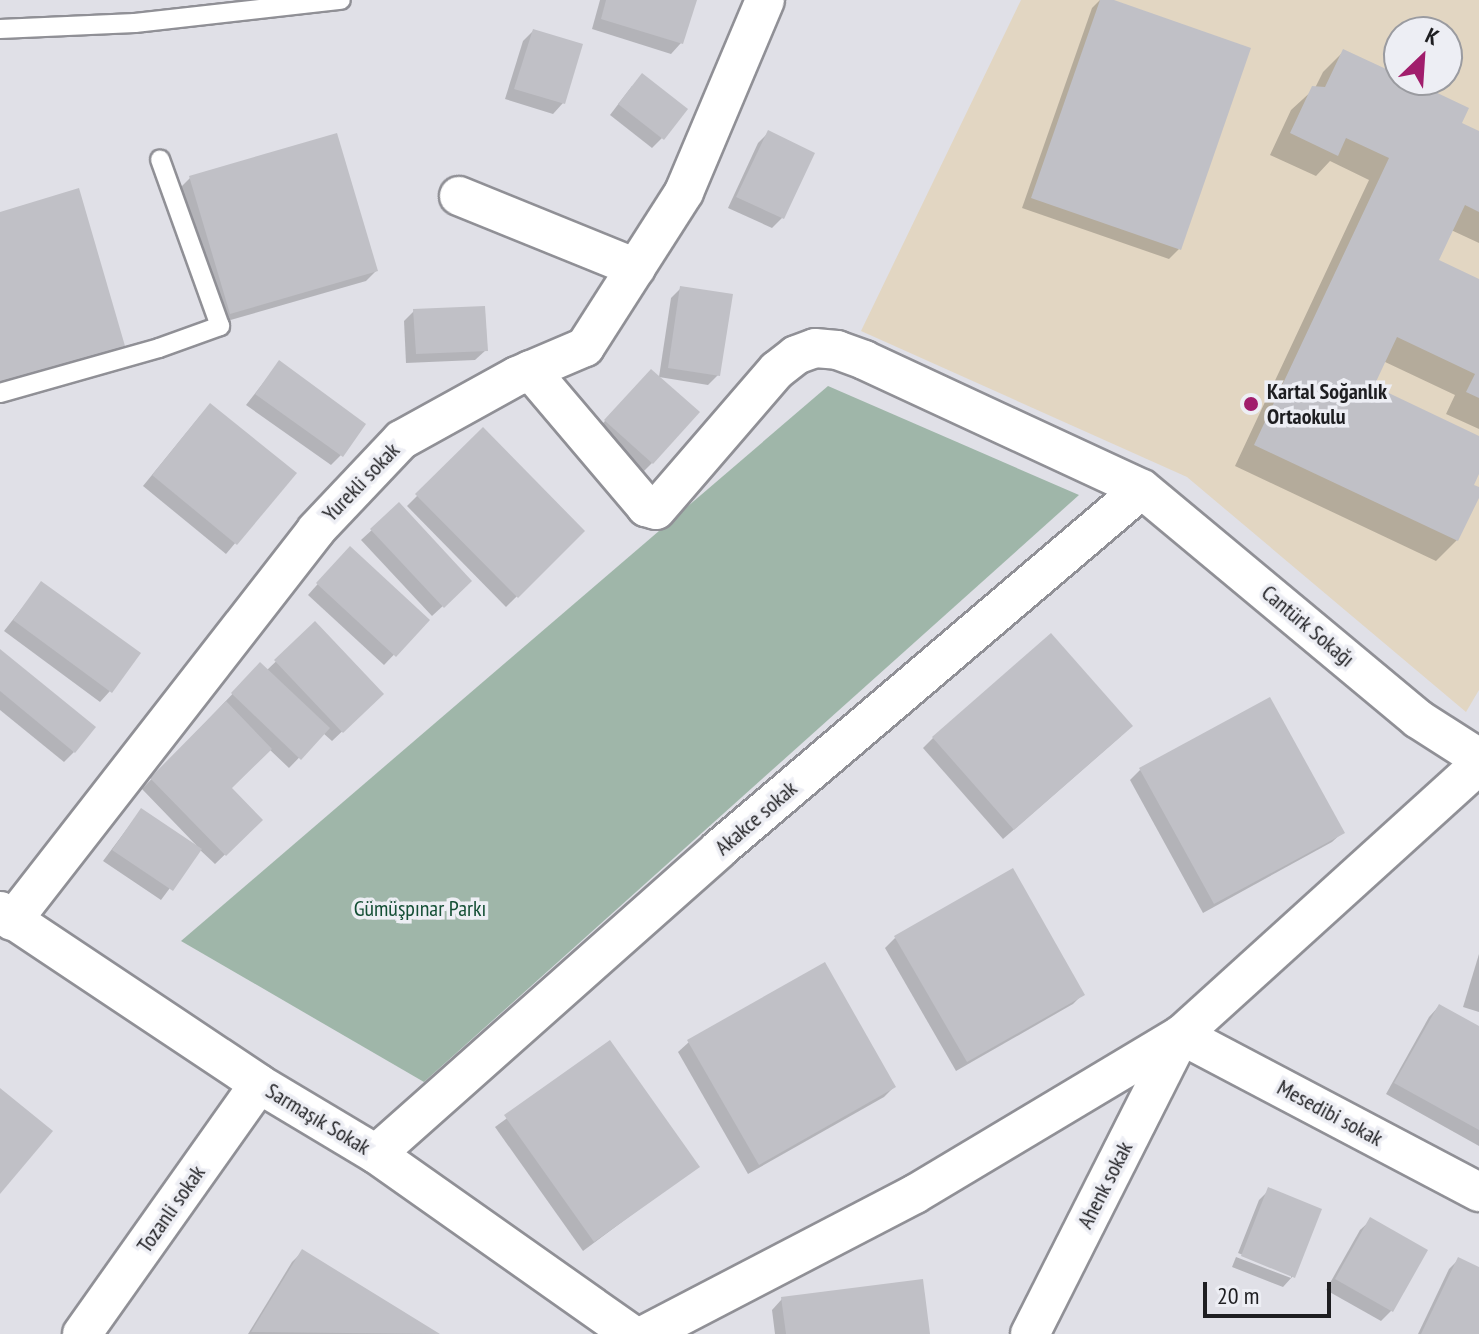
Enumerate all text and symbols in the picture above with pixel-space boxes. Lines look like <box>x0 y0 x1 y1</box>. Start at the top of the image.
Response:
north arrow <box>1383 16 1463 96</box>
text: K <box>1421 21 1443 51</box>
place label: Kartal Soğanlık Ortaokulu <box>1267 378 1387 430</box>
marker: Kartal Soğanlık Ortaokulu <box>1242 395 1260 413</box>
street label: Yurekli sokak <box>317 437 405 527</box>
street label: Cantürk Sokağı <box>1256 579 1360 673</box>
street label: Akakce sokak <box>710 775 802 861</box>
park label: Gümüşpınar Parkı <box>354 896 486 922</box>
street label: Mesedibi sokak <box>1273 1074 1387 1152</box>
street label: Sarmaşık Sokak <box>261 1077 375 1161</box>
street label: Ahenk sokak <box>1072 1137 1138 1233</box>
street label: Tozanli sokak <box>131 1160 211 1258</box>
scale bar <box>1207 1266 1335 1316</box>
text: 20 m <box>1217 1280 1259 1311</box>

